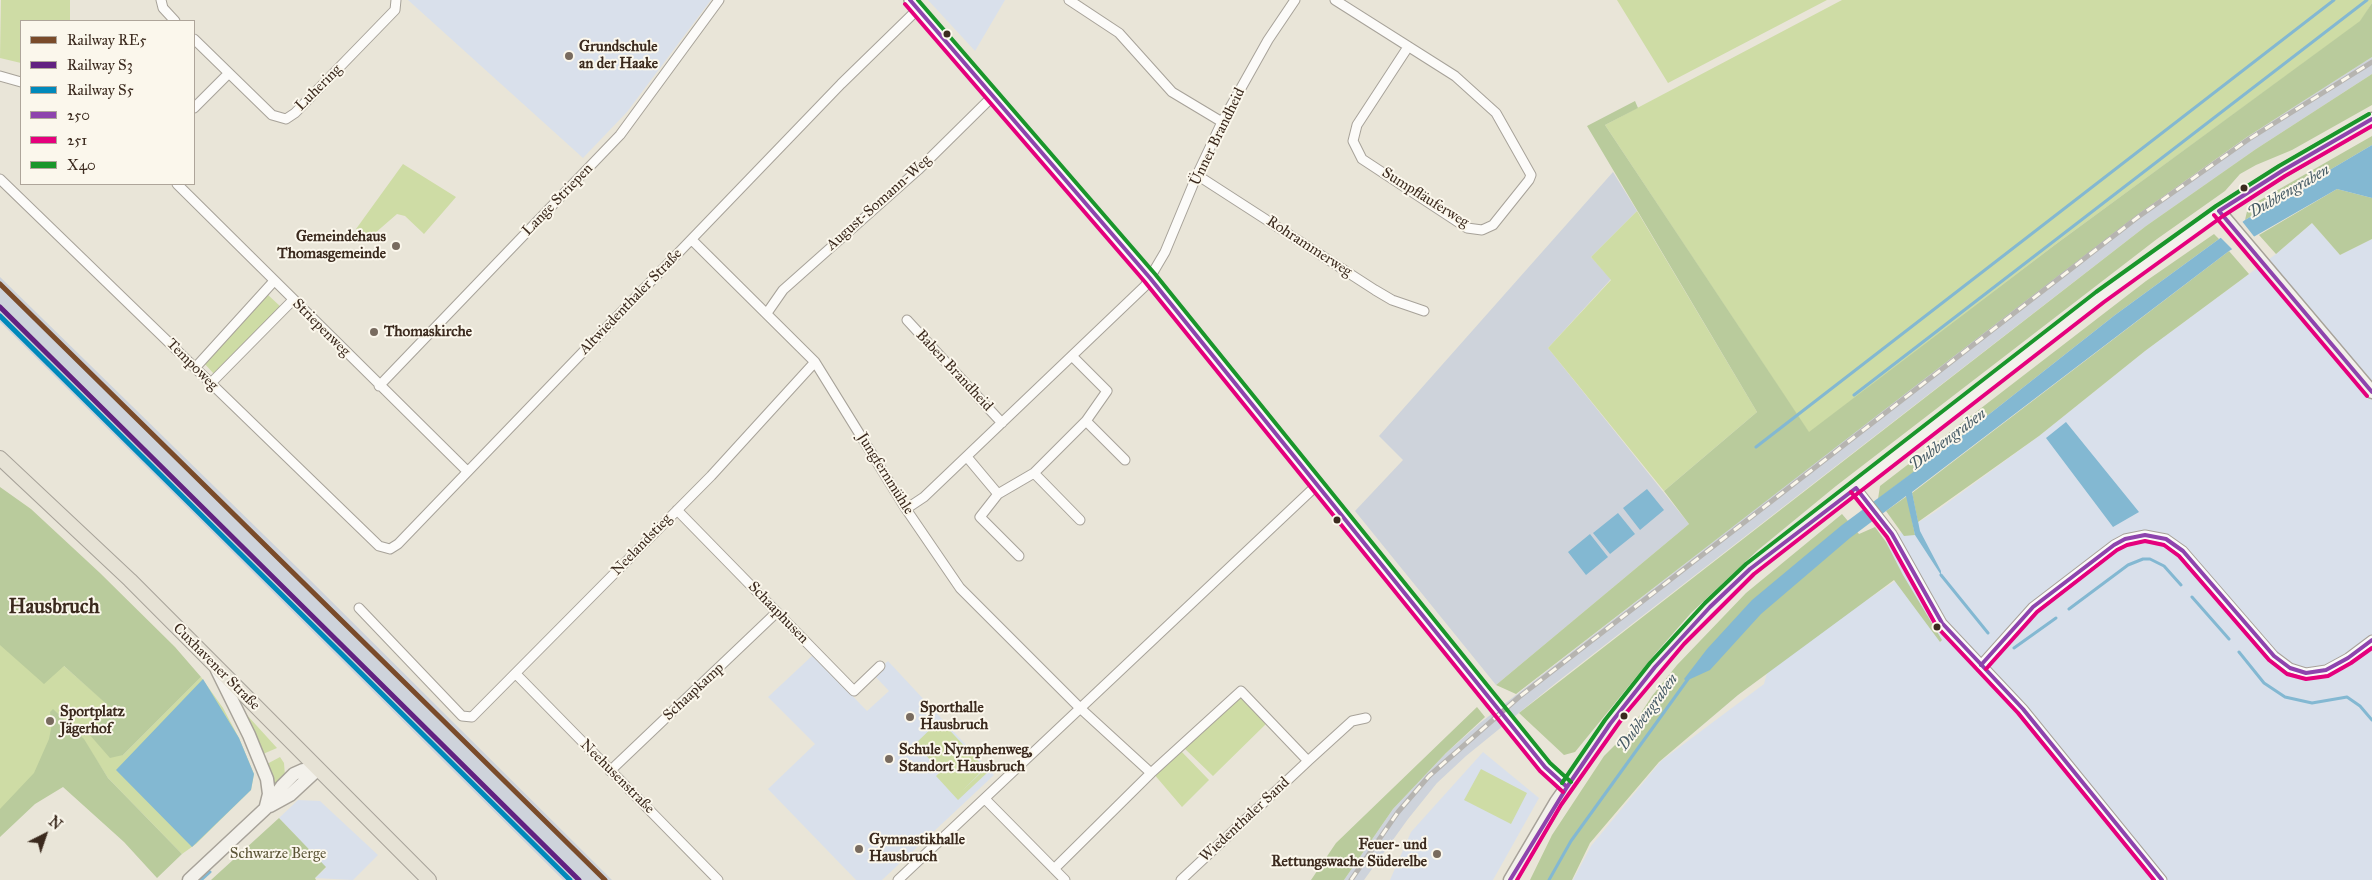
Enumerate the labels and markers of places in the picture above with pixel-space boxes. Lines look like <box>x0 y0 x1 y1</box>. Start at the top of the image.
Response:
unlabelled marker <box>942 29 952 39</box>
place label: Grundschule an der Haake <box>579 38 658 73</box>
marker: Grundschule an der Haake <box>563 50 575 62</box>
unlabelled marker <box>2239 183 2249 193</box>
place label: Gemeindehaus Thomasgemeinde <box>277 228 386 263</box>
marker: Gemeindehaus Thomasgemeinde <box>390 240 402 252</box>
place label: Thomaskirche <box>384 323 472 341</box>
marker: Thomaskirche <box>368 326 380 338</box>
unlabelled marker <box>1332 515 1342 525</box>
unlabelled marker <box>1932 622 1942 632</box>
place label: Sporthalle Hausbruch <box>920 699 988 734</box>
place label: Sportplatz Jägerhof <box>60 703 125 738</box>
marker: Sporthalle Hausbruch <box>904 711 916 723</box>
unlabelled marker <box>1619 711 1629 721</box>
marker: Sportplatz Jägerhof <box>44 715 56 727</box>
place label: Schule Nymphenweg, Standort Hausbruch <box>899 741 1032 776</box>
marker: Schule Nymphenweg, Standort Hausbruch <box>883 753 895 765</box>
place label: Gymnastikhalle Hausbruch <box>869 831 965 866</box>
place label: Feuer- und Rettungswache Süderelbe <box>1271 836 1427 871</box>
marker: Gymnastikhalle Hausbruch <box>853 843 865 855</box>
marker: Feuer- und Rettungswache Süderelbe <box>1431 848 1443 860</box>

